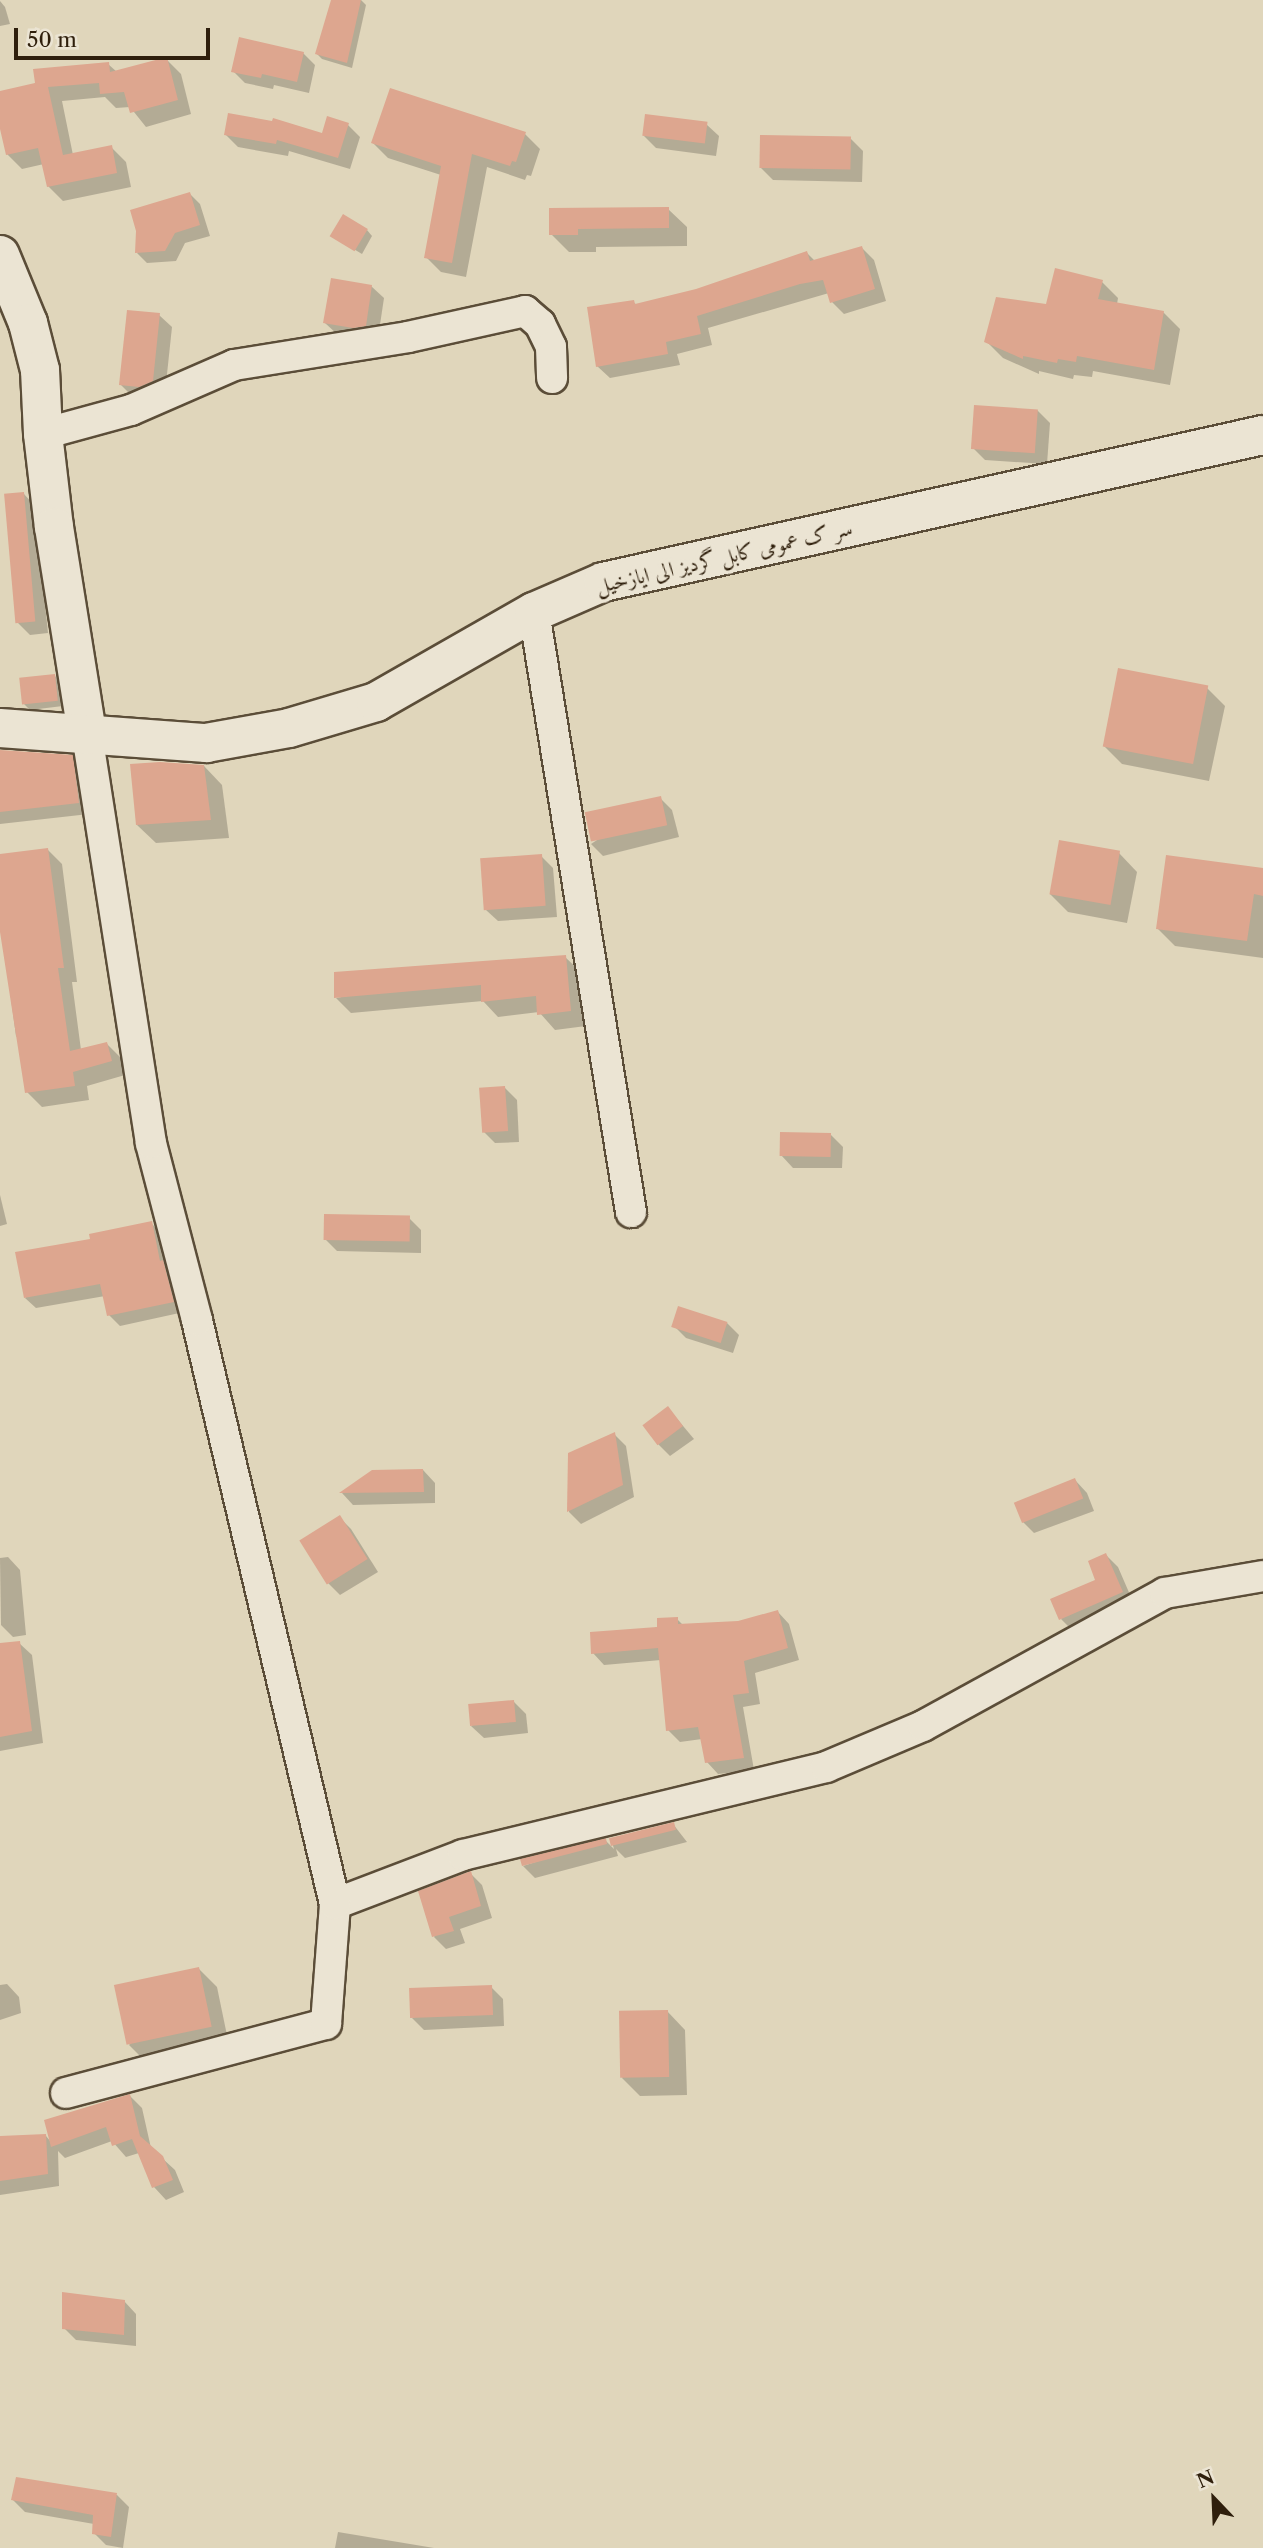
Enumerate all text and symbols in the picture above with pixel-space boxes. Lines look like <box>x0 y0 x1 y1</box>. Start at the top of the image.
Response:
scale bar <box>18 14 214 58</box>
text: 50 m <box>27 27 77 52</box>
street label: سر ک عمومی کابل گردیز الی ایازخیل <box>593 515 855 599</box>
north arrow <box>1179 2464 1249 2534</box>
text: N <box>1193 2465 1218 2493</box>

